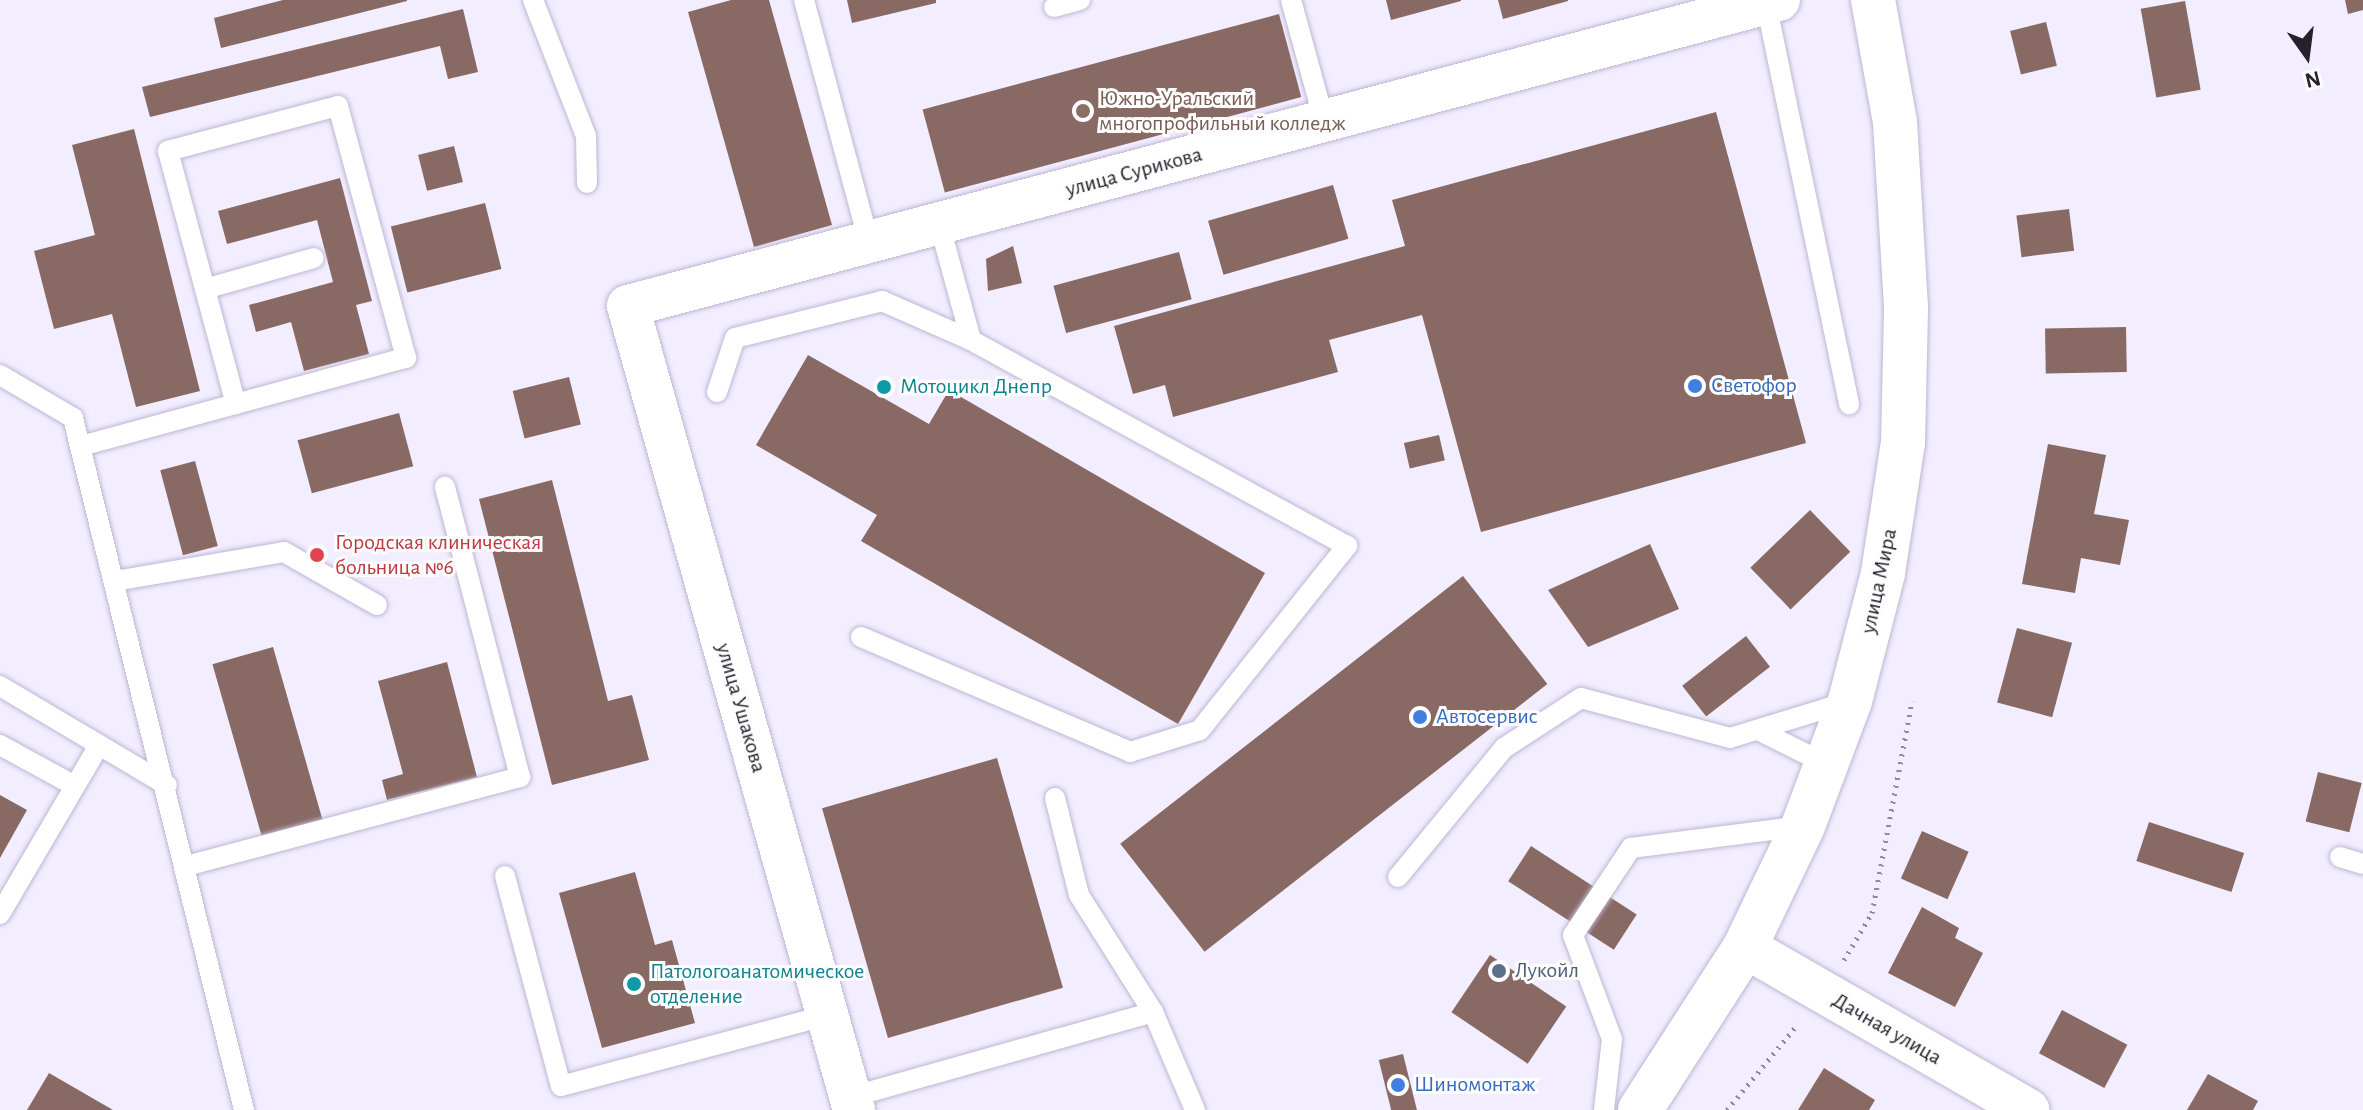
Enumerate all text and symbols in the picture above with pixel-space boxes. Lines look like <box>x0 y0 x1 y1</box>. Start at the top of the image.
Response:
north arrow <box>2267 16 2347 96</box>
text: N <box>2303 67 2323 92</box>
place label: Южно-Уральский многопрофильный колледж <box>1099 85 1346 136</box>
marker: Южно-Уральский многопрофильный колледж <box>1074 102 1092 120</box>
street label: улица Сурикова <box>1063 141 1205 203</box>
place label: Светофор <box>1711 373 1797 399</box>
place label: Мотоцикл Днепр <box>900 374 1052 400</box>
marker: Светофор <box>1686 377 1704 395</box>
marker: Мотоцикл Днепр <box>875 378 893 396</box>
street label: улица Мира <box>1855 526 1903 636</box>
place label: Городская клиническая больница №6 <box>335 529 541 580</box>
marker: Городская клиническая больница №6 <box>306 544 328 566</box>
street label: улица Ушакова <box>710 640 772 776</box>
place label: Автосервис <box>1436 704 1538 730</box>
marker: Автосервис <box>1411 708 1429 726</box>
place label: Патологоанатомическое отделение <box>650 958 864 1010</box>
place label: Лукойл <box>1515 958 1579 984</box>
marker: Лукойл <box>1490 962 1508 980</box>
marker: Патологоанатомическое отделение <box>625 975 643 993</box>
street label: Дачная улица <box>1828 987 1946 1071</box>
place label: Шиномонтаж <box>1414 1072 1536 1098</box>
marker: Шиномонтаж <box>1389 1076 1407 1094</box>

